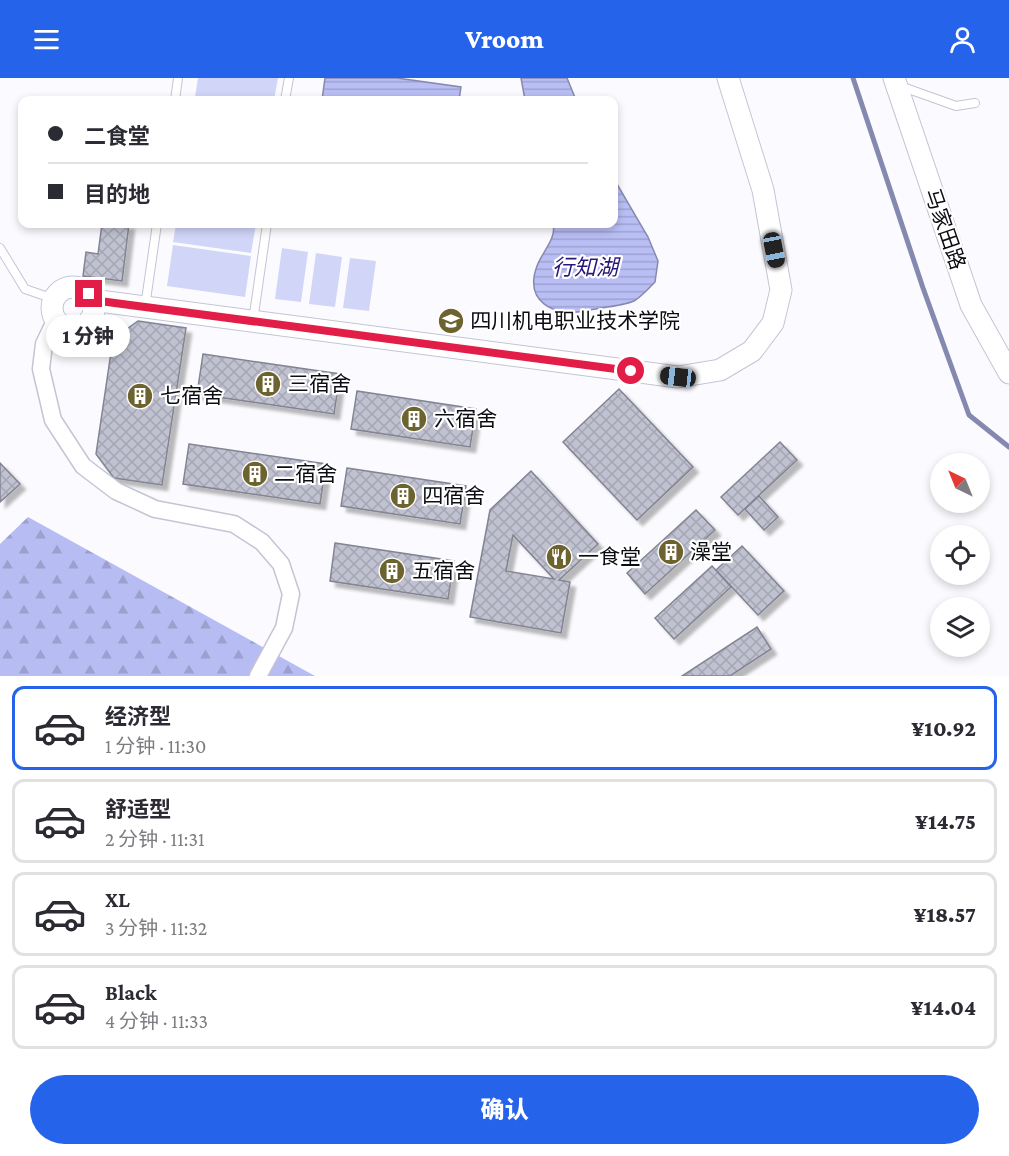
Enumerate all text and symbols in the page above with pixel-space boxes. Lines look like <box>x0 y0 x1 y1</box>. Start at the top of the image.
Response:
icon: menu <box>30 23 63 56</box>
icon: person <box>946 23 979 56</box>
text: Vroom <box>465 24 544 54</box>
text: 二食堂 <box>84 124 150 149</box>
text: 目的地 <box>84 182 150 207</box>
street label: 马家田路 <box>920 185 970 273</box>
car <box>762 231 786 269</box>
water label: 行知湖 <box>552 255 621 280</box>
route end <box>75 280 102 307</box>
school or university icon: 四川机电职业技术学院 <box>436 306 466 336</box>
place label: 四川机电职业技术学院 <box>470 309 680 333</box>
callout: 1 分钟 <box>47 315 131 357</box>
text: 1 分钟 <box>62 325 114 347</box>
route start <box>617 357 644 384</box>
car <box>659 366 697 388</box>
building icon: 三宿舍 <box>253 369 283 399</box>
place label: 三宿舍 <box>288 372 351 396</box>
building icon: 七宿舍 <box>125 381 155 411</box>
place label: 七宿舍 <box>160 384 223 408</box>
building icon: 六宿舍 <box>399 404 429 434</box>
place label: 六宿舍 <box>434 407 497 431</box>
north arrow <box>930 453 990 513</box>
map controls <box>930 453 990 657</box>
building icon: 二宿舍 <box>240 459 270 489</box>
place label: 二宿舍 <box>274 462 337 486</box>
building icon: 四宿舍 <box>388 481 418 511</box>
place label: 四宿舍 <box>422 484 485 508</box>
button: locate <box>930 525 990 585</box>
building icon: 澡堂 <box>656 537 686 567</box>
place label: 澡堂 <box>690 540 732 564</box>
restaurant icon: 一食堂 <box>544 542 574 572</box>
place label: 一食堂 <box>578 545 641 569</box>
building icon: 五宿舍 <box>377 556 407 586</box>
place label: 五宿舍 <box>412 559 475 583</box>
button: layers <box>930 597 990 657</box>
icon: car <box>33 701 87 755</box>
text: 经济型 <box>105 704 171 729</box>
text: ¥10.92 <box>911 716 976 741</box>
text: 1 分钟 · 11:30 <box>105 735 206 757</box>
icon: car <box>33 794 87 848</box>
text: 舒适型 <box>105 797 171 822</box>
text: ¥14.75 <box>915 809 976 834</box>
text: 2 分钟 · 11:31 <box>105 828 205 850</box>
icon: car <box>33 887 87 941</box>
text: XL <box>105 887 130 912</box>
text: ¥18.57 <box>913 902 976 927</box>
text: 3 分钟 · 11:32 <box>105 917 207 939</box>
icon: car <box>33 980 87 1034</box>
text: Black <box>105 980 157 1005</box>
text: ¥14.04 <box>910 995 976 1020</box>
text: 4 分钟 · 11:33 <box>105 1010 208 1032</box>
button: 确认 <box>30 1075 979 1144</box>

